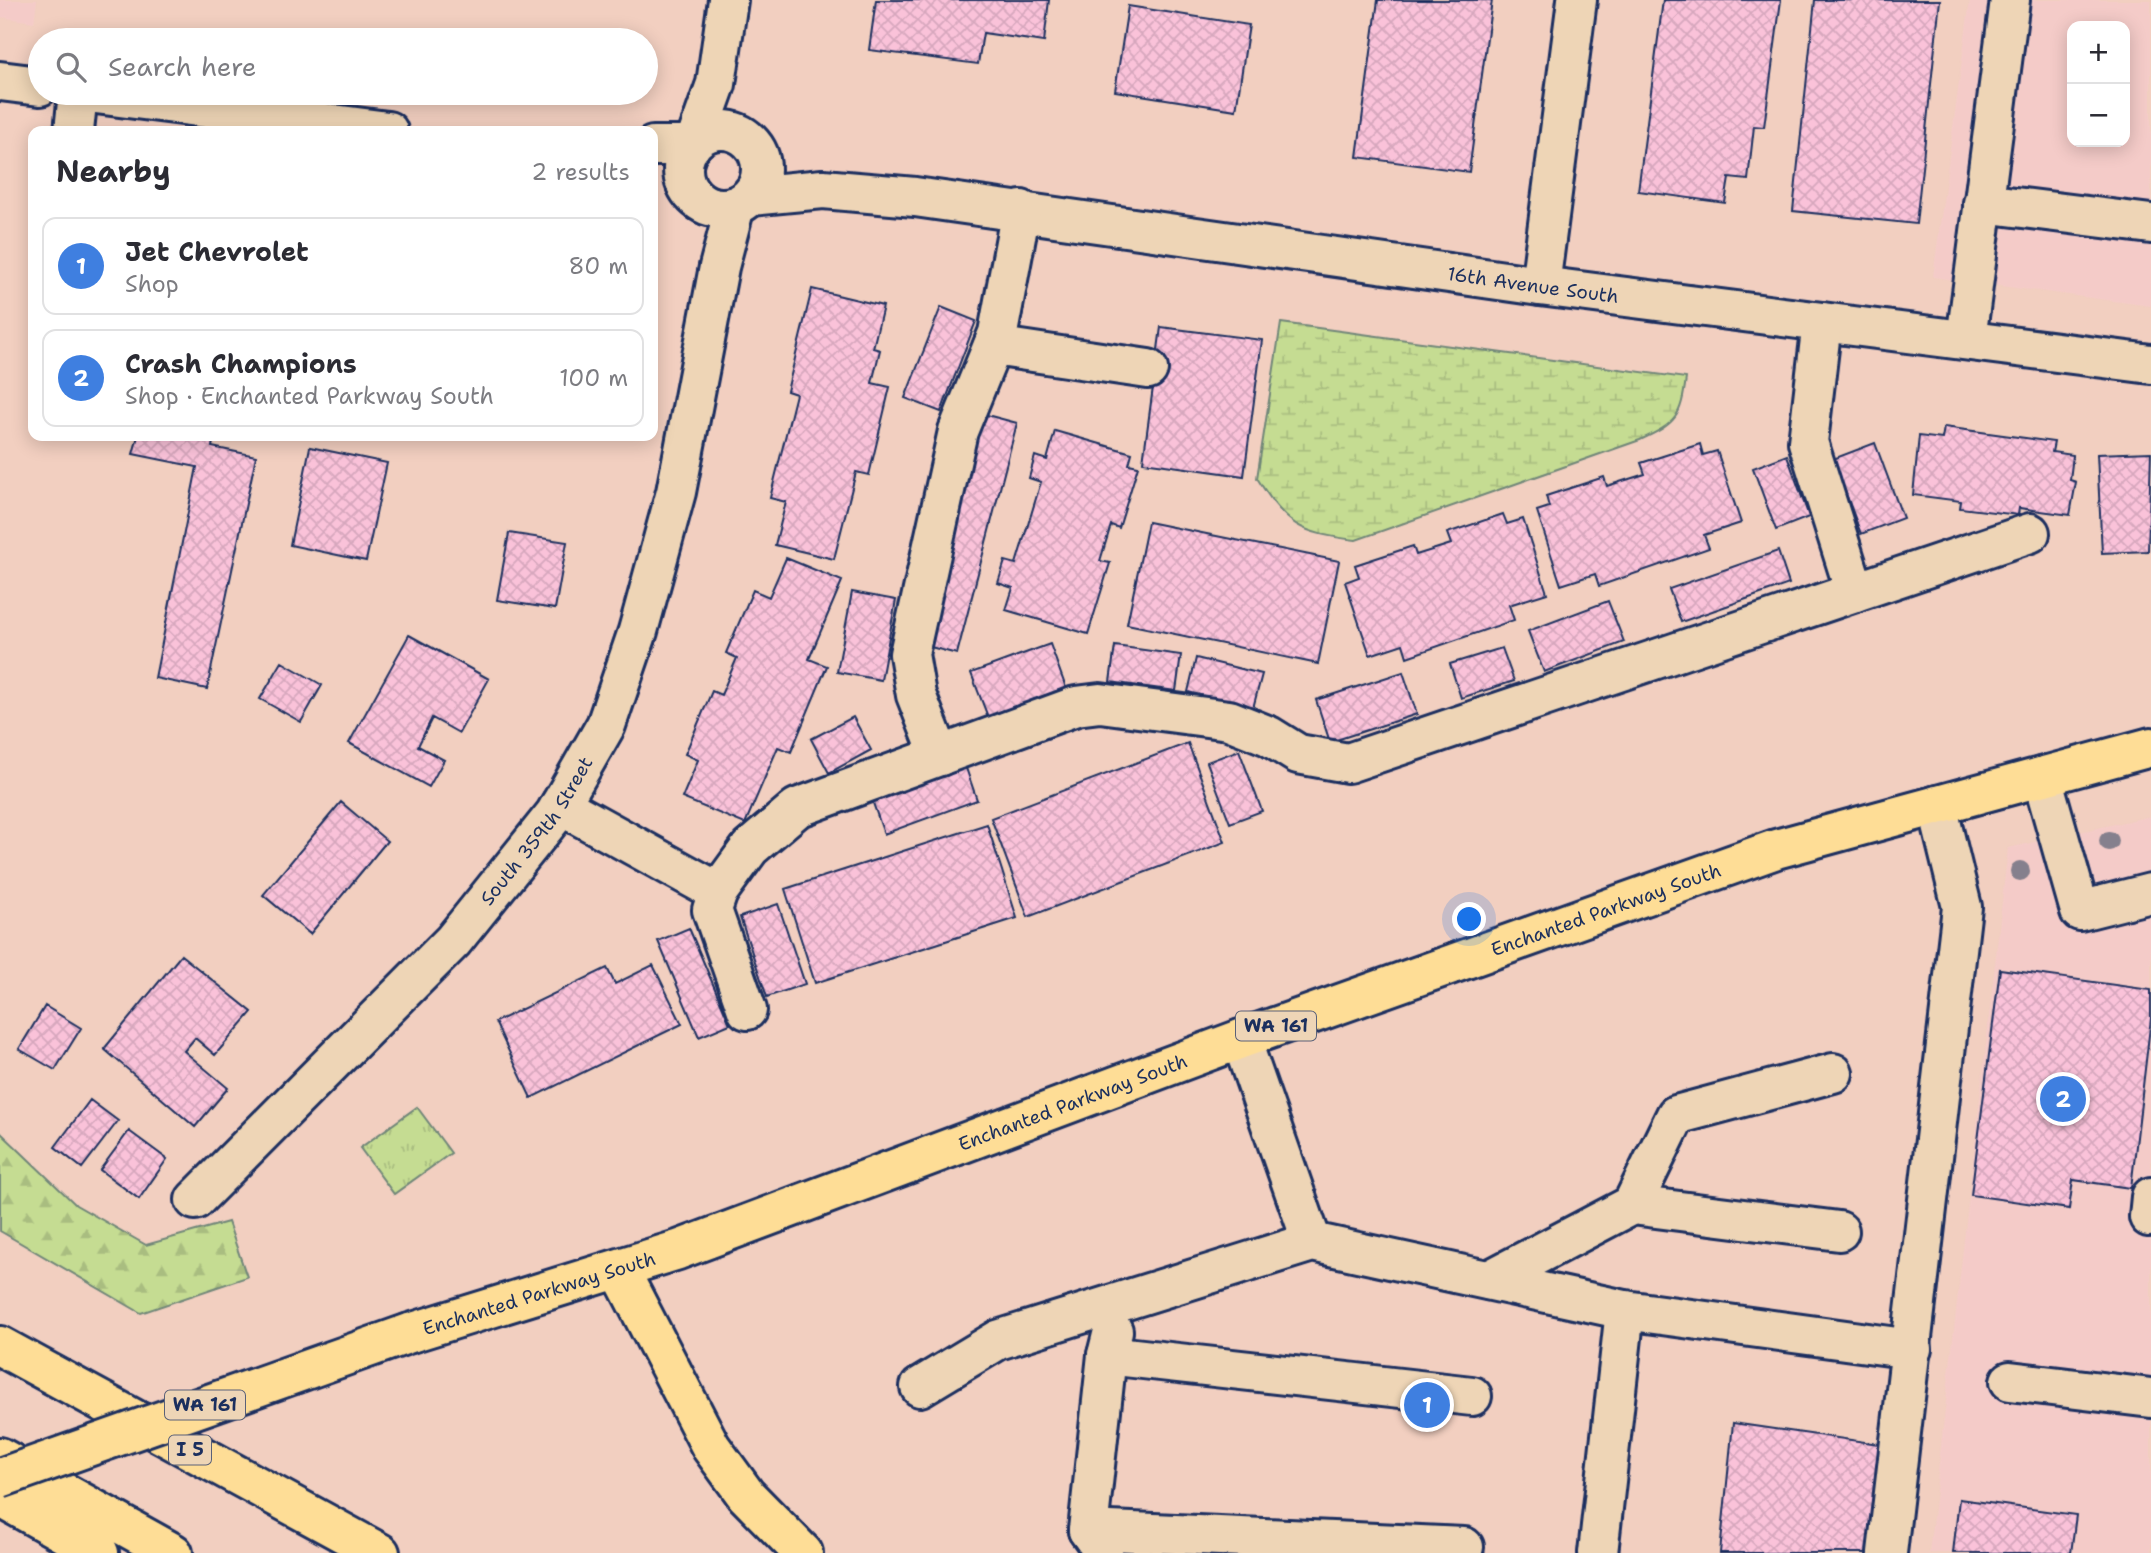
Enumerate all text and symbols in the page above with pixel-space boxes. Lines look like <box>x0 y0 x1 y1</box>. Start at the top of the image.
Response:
map controls <box>2067 21 2130 147</box>
button: + <box>2067 21 2130 84</box>
search box <box>28 28 658 105</box>
icon: search <box>52 48 90 86</box>
text: Search here <box>108 49 257 84</box>
button: − <box>2067 84 2130 147</box>
text: Nearby <box>56 151 171 192</box>
text: 2 results <box>531 157 630 187</box>
text: Jet Chevrolet <box>125 234 309 269</box>
text: 1 <box>76 251 86 281</box>
text: 80 m <box>569 251 628 281</box>
street label: 16th Avenue South <box>1446 261 1620 309</box>
text: Shop <box>125 269 179 299</box>
text: Crash Champions <box>125 346 357 381</box>
text: 2 <box>73 363 89 393</box>
text: 100 m <box>559 363 628 393</box>
text: Shop · Enchanted Parkway South <box>125 381 494 411</box>
street label: South 359th Street <box>475 752 598 911</box>
street label: Enchanted Parkway South <box>1488 858 1724 962</box>
your location <box>1452 902 1486 936</box>
road number: WA 161 <box>1236 1012 1316 1041</box>
street label: Enchanted Parkway South <box>955 1048 1191 1157</box>
pin: 2 <box>2040 1073 2086 1125</box>
street label: Enchanted Parkway South <box>420 1246 659 1341</box>
pin: 1 <box>1404 1379 1450 1431</box>
road number: WA 161 <box>165 1390 245 1420</box>
road number: I 5 <box>169 1436 211 1464</box>

